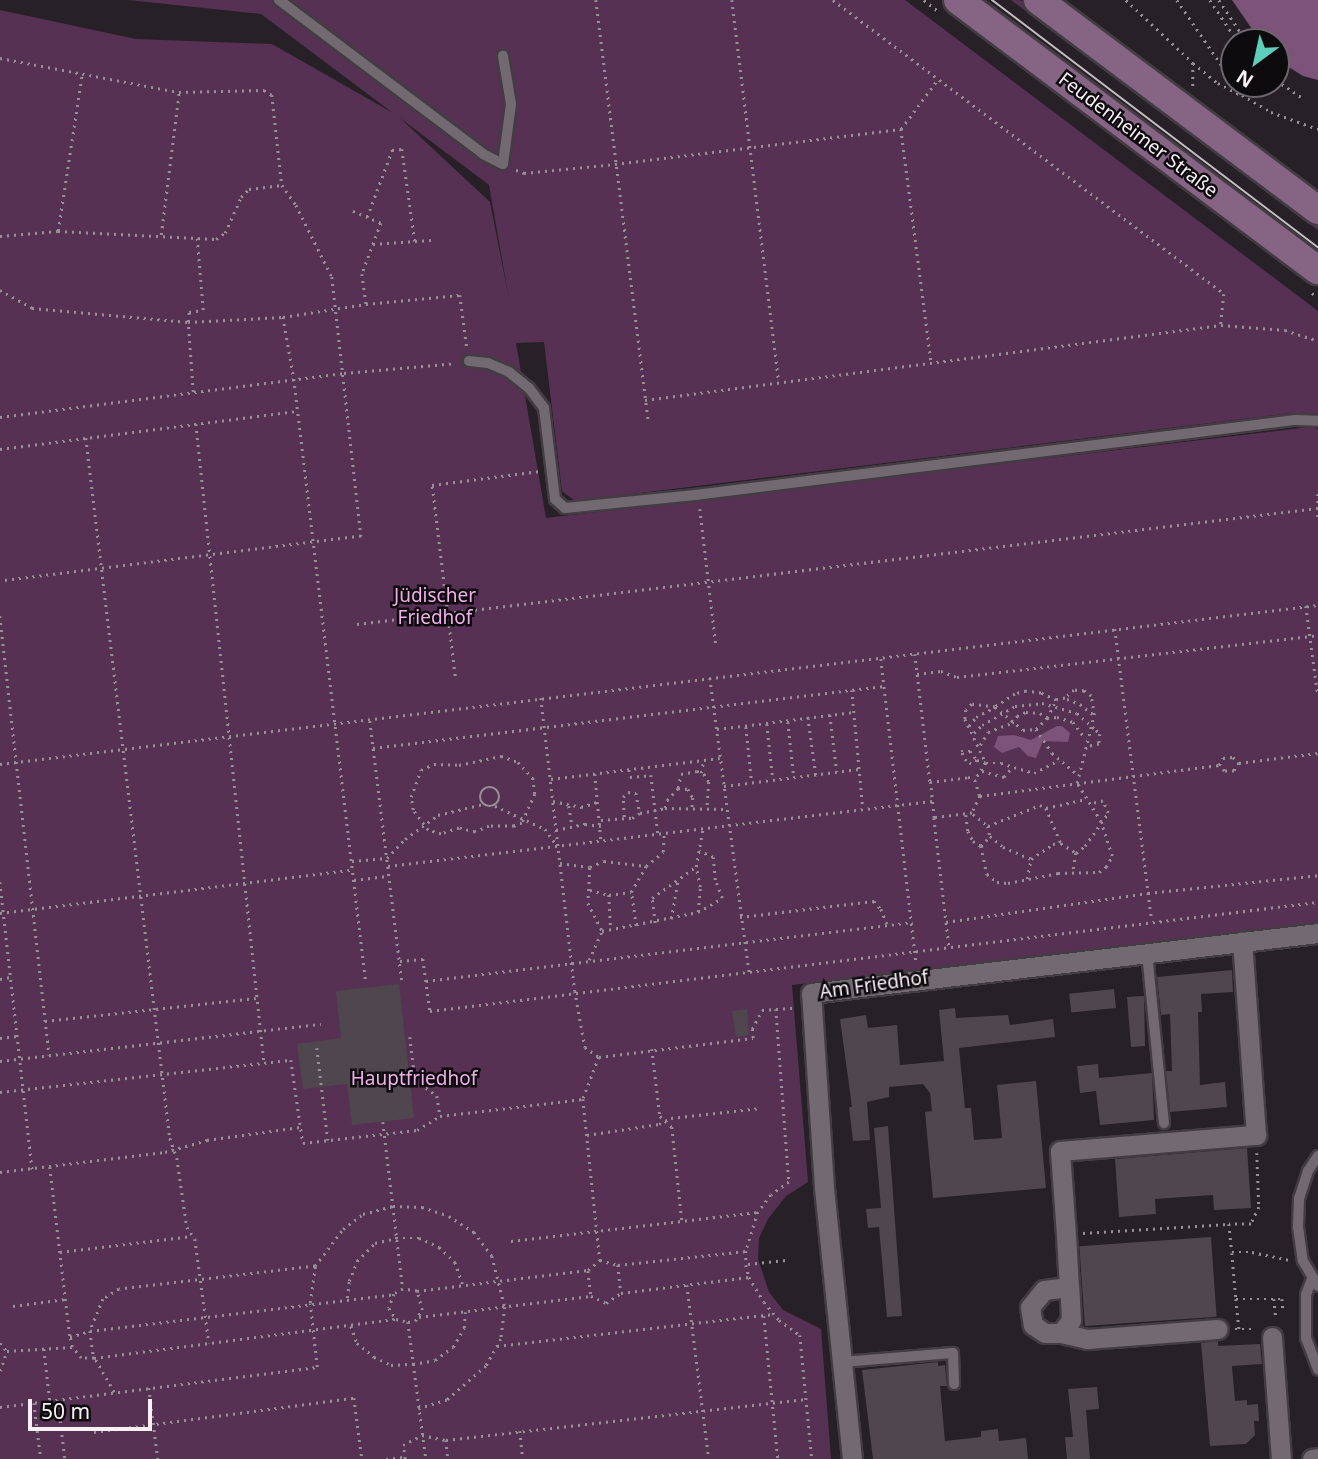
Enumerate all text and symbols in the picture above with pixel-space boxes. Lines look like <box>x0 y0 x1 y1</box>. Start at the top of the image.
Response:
north arrow <box>1220 28 1290 98</box>
text: N <box>1231 64 1258 94</box>
street label: Feudenheimer Straße <box>1054 68 1222 202</box>
park label: Jüdischer Friedhof <box>394 585 476 629</box>
street label: Am Friedhof <box>818 966 930 1004</box>
park label: Hauptfriedhof <box>351 1068 477 1090</box>
scale bar <box>32 1386 156 1430</box>
text: 50 m <box>41 1397 90 1425</box>

